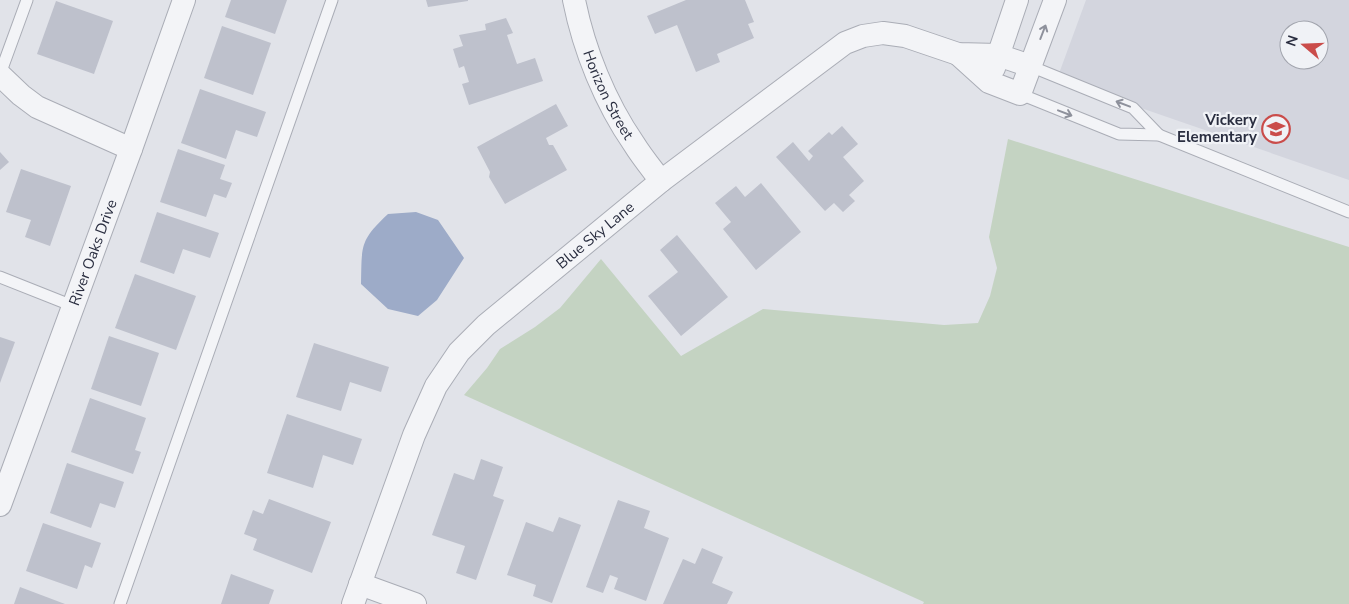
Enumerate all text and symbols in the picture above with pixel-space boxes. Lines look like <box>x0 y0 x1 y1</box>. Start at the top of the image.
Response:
north arrow <box>1279 20 1329 70</box>
one-way arrow <box>1039 25 1048 40</box>
text: N <box>1281 33 1303 49</box>
street label: Horizon Street <box>578 47 639 144</box>
one-way arrow <box>1116 99 1131 108</box>
one-way arrow <box>1057 109 1072 118</box>
place label: Vickery Elementary <box>1177 110 1257 147</box>
school or university icon: Vickery Elementary <box>1261 114 1291 144</box>
street label: River Oaks Drive <box>64 197 122 309</box>
street label: Blue Sky Lane <box>552 197 638 273</box>

